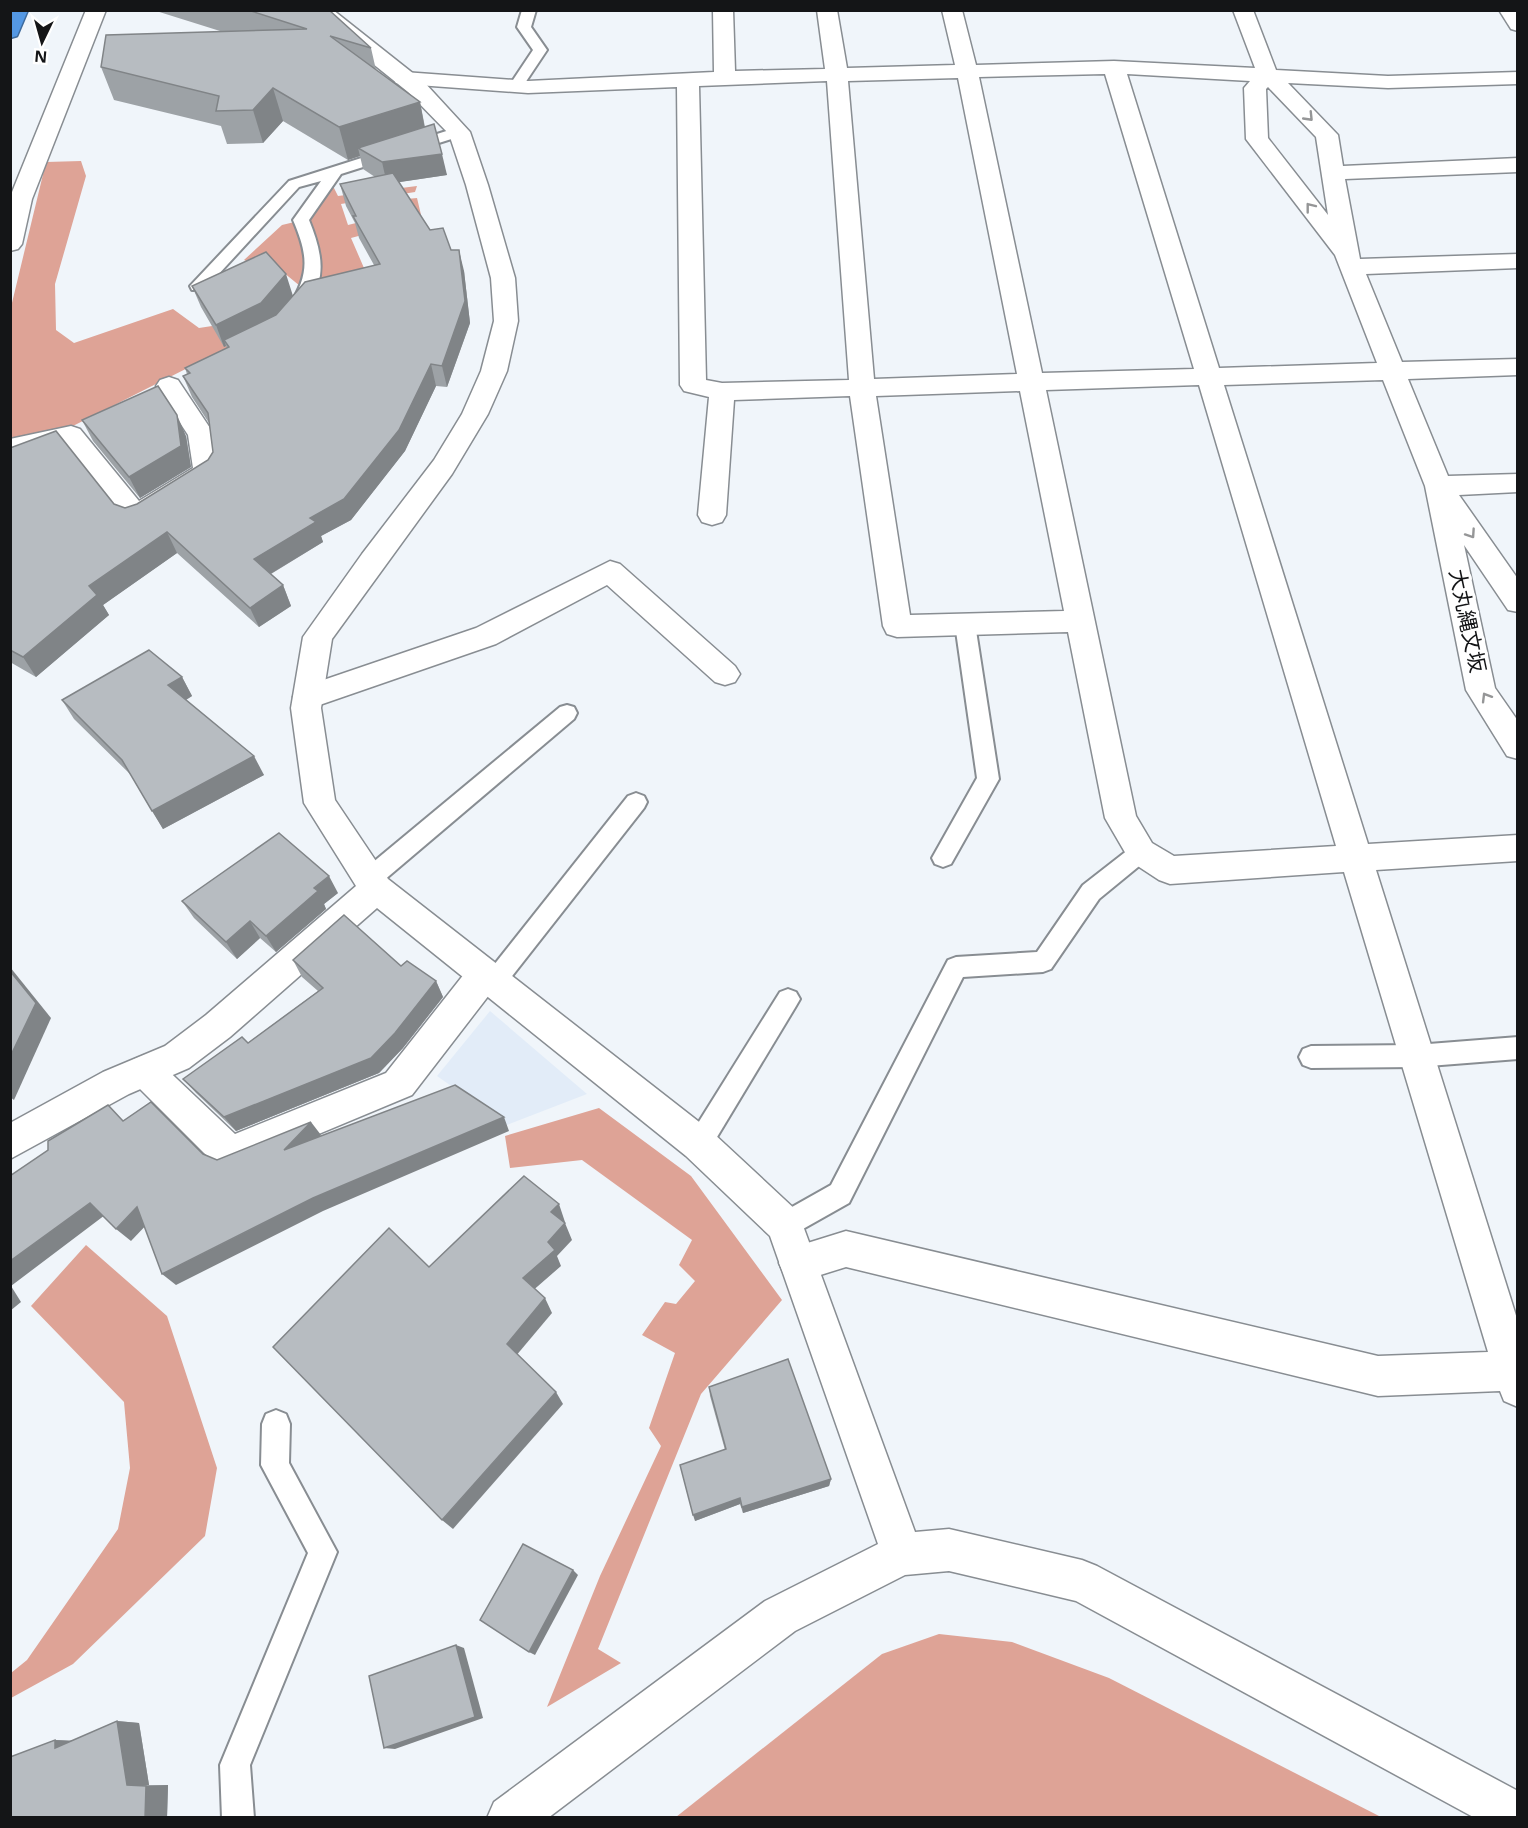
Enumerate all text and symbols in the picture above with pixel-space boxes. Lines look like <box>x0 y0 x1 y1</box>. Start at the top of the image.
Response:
north arrow <box>12 12 72 72</box>
text: N <box>33 45 48 68</box>
one-way arrow <box>1302 109 1313 120</box>
one-way arrow <box>1307 203 1318 214</box>
one-way arrow <box>1464 527 1475 538</box>
street label: 大丸縄文坂 <box>1443 567 1493 675</box>
one-way arrow <box>1482 693 1494 703</box>

